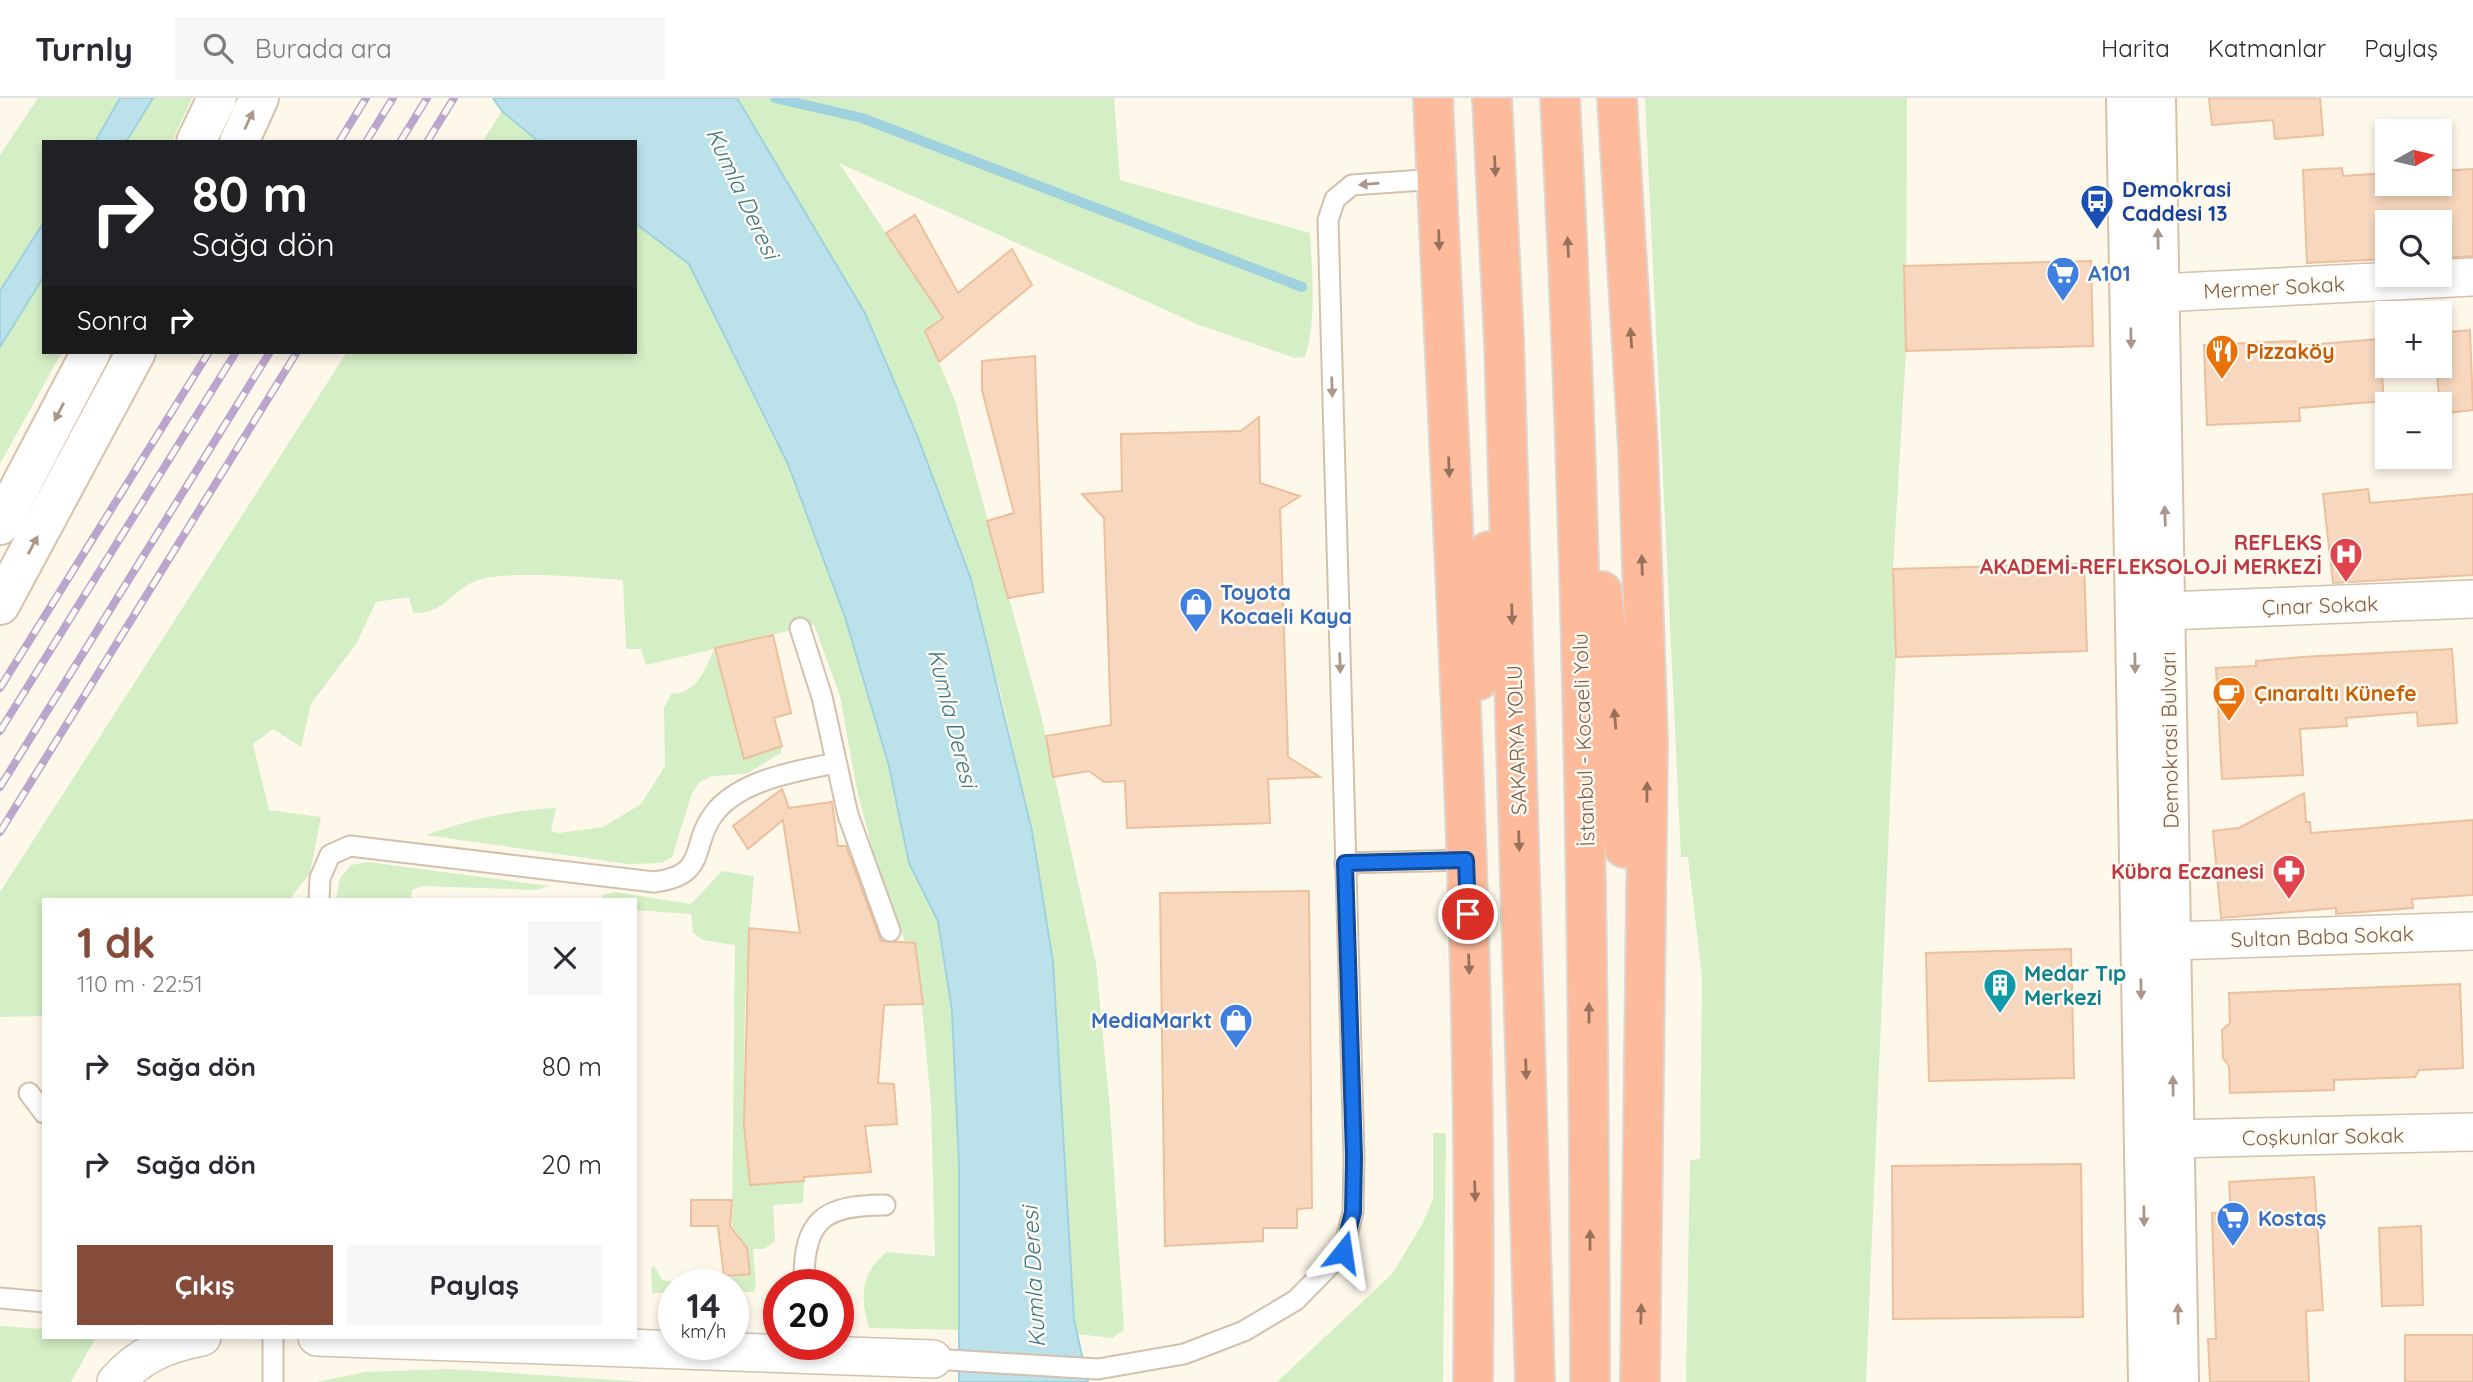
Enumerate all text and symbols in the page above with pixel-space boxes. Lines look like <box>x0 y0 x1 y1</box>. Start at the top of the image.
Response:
search box <box>175 17 665 80</box>
text: Turnly <box>35 28 133 69</box>
icon: search <box>199 29 237 67</box>
text: Burada ara <box>255 32 392 65</box>
text: Harita <box>2101 33 2170 63</box>
text: Katmanlar <box>2208 33 2326 63</box>
text: Paylaş <box>2364 33 2438 63</box>
one-way arrow <box>243 110 255 130</box>
north arrow <box>2375 119 2452 196</box>
map controls <box>2375 119 2452 469</box>
water label: Kumla Deresi <box>700 123 787 266</box>
one-way arrow <box>1490 155 1501 177</box>
text: 80 m <box>192 163 308 224</box>
icon: right <box>77 168 168 259</box>
place label: Demokrasi Caddesi 13 <box>2122 176 2231 226</box>
one-way arrow <box>1358 179 1380 190</box>
bus stop icon: Demokrasi Caddesi 13 <box>2078 182 2116 231</box>
button: search <box>2375 210 2452 287</box>
text: Sağa dön <box>192 224 335 264</box>
one-way arrow <box>2152 228 2164 250</box>
one-way arrow <box>1434 229 1445 251</box>
one-way arrow <box>1562 235 1573 257</box>
supermarket icon: A101 <box>2044 254 2082 303</box>
place label: A101 <box>2088 260 2131 286</box>
street label: Mermer Sokak <box>2203 270 2345 304</box>
icon: right <box>162 301 200 339</box>
button: + <box>2375 301 2452 378</box>
text: Sonra <box>77 304 148 337</box>
one-way arrow <box>1625 327 1636 349</box>
one-way arrow <box>2125 327 2137 349</box>
restaurant icon: Pizzaköy <box>2203 332 2241 381</box>
place label: Pizzaköy <box>2246 338 2335 364</box>
one-way arrow <box>1327 376 1338 398</box>
button: − <box>2375 392 2452 469</box>
one-way arrow <box>54 402 65 422</box>
one-way arrow <box>1444 456 1455 478</box>
one-way arrow <box>2159 505 2171 527</box>
place label: REFLEKS AKADEMİ-REFLEKSOLOJİ MERKEZİ <box>1980 529 2322 579</box>
one-way arrow <box>26 534 38 554</box>
hospital icon: REFLEKS AKADEMİ-REFLEKSOLOJİ MERKEZİ <box>2327 535 2365 584</box>
one-way arrow <box>1636 554 1648 576</box>
place label: Toyota Kocaeli Kaya <box>1220 579 1352 629</box>
shop icon: Toyota Kocaeli Kaya <box>1177 585 1215 634</box>
street label: Çınar Sokak <box>2261 590 2379 620</box>
one-way arrow <box>1507 603 1518 625</box>
street label: İstanbul - Kocaeli Yolu <box>1566 633 1600 847</box>
water label: Kumla Deresi <box>922 646 985 793</box>
street label: Demokrasi Bulvarı <box>2154 651 2184 829</box>
one-way arrow <box>1334 652 1345 674</box>
one-way arrow <box>2129 652 2141 674</box>
street label: SAKARYA YOLU <box>1500 665 1532 815</box>
cafe icon: Çınaraltı Künefe <box>2210 674 2248 723</box>
place label: Çınaraltı Künefe <box>2254 680 2417 706</box>
one-way arrow <box>1609 708 1620 730</box>
one-way arrow <box>1641 781 1653 803</box>
one-way arrow <box>1513 830 1525 852</box>
pharmacy icon: Kübra Eczanesi <box>2270 852 2308 901</box>
place label: Kübra Eczanesi <box>2111 858 2264 884</box>
pin <box>1438 884 1498 944</box>
icon: arrive <box>1449 895 1487 933</box>
text: 1 dk <box>77 916 155 969</box>
street label: Sultan Baba Sokak <box>2230 920 2414 952</box>
button: close <box>528 921 602 995</box>
one-way arrow <box>1463 953 1474 975</box>
place label: Medar Tıp Merkezi <box>2024 960 2126 1010</box>
building icon: Medar Tıp Merkezi <box>1981 966 2019 1015</box>
text: 110 m · 22:51 <box>77 969 203 998</box>
one-way arrow <box>2135 978 2146 1000</box>
shop icon: MediaMarkt <box>1217 1001 1255 1050</box>
one-way arrow <box>1583 1002 1595 1024</box>
place label: MediaMarkt <box>1091 1007 1212 1033</box>
icon: right <box>77 1047 115 1085</box>
text: Sağa dön <box>136 1050 256 1083</box>
text: 80 m <box>542 1050 602 1083</box>
one-way arrow <box>1520 1058 1531 1080</box>
one-way arrow <box>2167 1075 2179 1097</box>
street label: Coşkunlar Sokak <box>2242 1122 2404 1150</box>
icon: right <box>77 1145 115 1183</box>
text: Sağa dön <box>136 1148 256 1181</box>
text: 20 m <box>541 1148 602 1181</box>
one-way arrow <box>1469 1180 1481 1202</box>
supermarket icon: Kostaş <box>2214 1199 2252 1248</box>
water label: Kumla Deresi <box>1015 1202 1051 1348</box>
one-way arrow <box>2139 1205 2150 1227</box>
place label: Kostaş <box>2258 1205 2326 1231</box>
position arrow <box>1306 1215 1380 1289</box>
one-way arrow <box>1584 1229 1596 1251</box>
button: Çıkış <box>77 1245 333 1325</box>
button: Paylaş <box>347 1245 602 1325</box>
speed limit sign: 20 <box>763 1269 854 1360</box>
text: 14 <box>686 1283 721 1327</box>
one-way arrow <box>1635 1303 1647 1325</box>
one-way arrow <box>2172 1303 2183 1325</box>
text: km/h <box>681 1320 726 1343</box>

